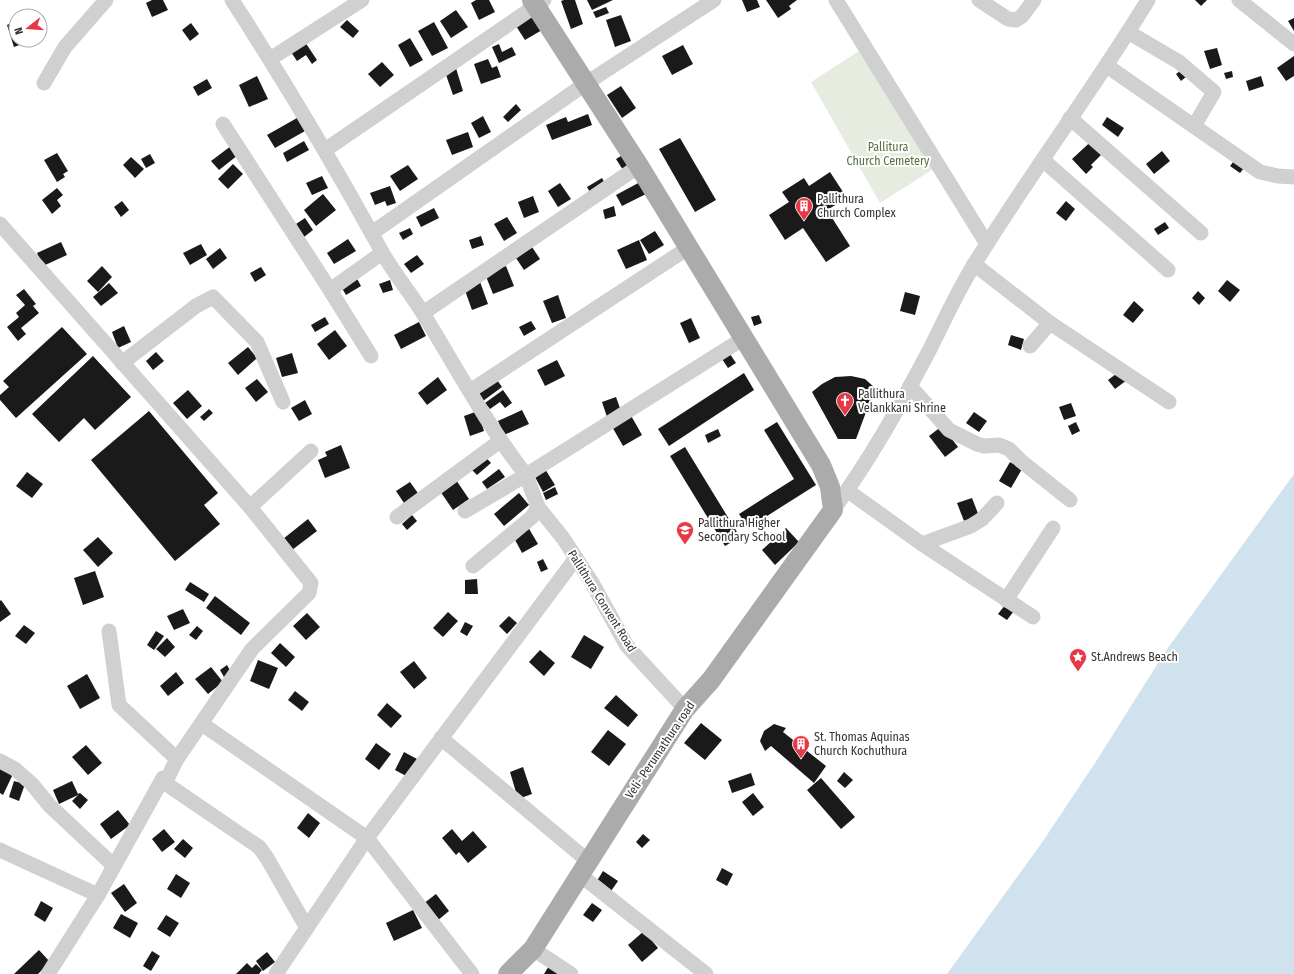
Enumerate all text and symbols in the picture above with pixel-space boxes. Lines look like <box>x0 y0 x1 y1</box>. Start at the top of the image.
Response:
north arrow <box>8 8 48 48</box>
text: N <box>12 26 26 36</box>
park label: Pallitura Church Cemetery <box>847 140 930 168</box>
place label: Pallithura Church Complex <box>817 192 896 220</box>
building icon: Pallithura Church Complex <box>794 196 814 221</box>
place label: Pallithura Velankkani Shrine <box>858 387 946 415</box>
church icon: Pallithura Velankkani Shrine <box>835 391 855 416</box>
place label: Pallithura Higher Secondary School <box>698 516 785 544</box>
school or university icon: Pallithura Higher Secondary School <box>675 520 695 545</box>
street label: Pallithura Convent Road <box>565 548 639 654</box>
place icon: St.Andrews Beach <box>1068 647 1088 672</box>
place label: St.Andrews Beach <box>1091 650 1178 664</box>
street label: Veli- Perumathura road <box>622 699 698 801</box>
place label: St. Thomas Aquinas Church Kochuthura <box>814 730 910 758</box>
building icon: St. Thomas Aquinas Church Kochuthura <box>791 734 811 759</box>

